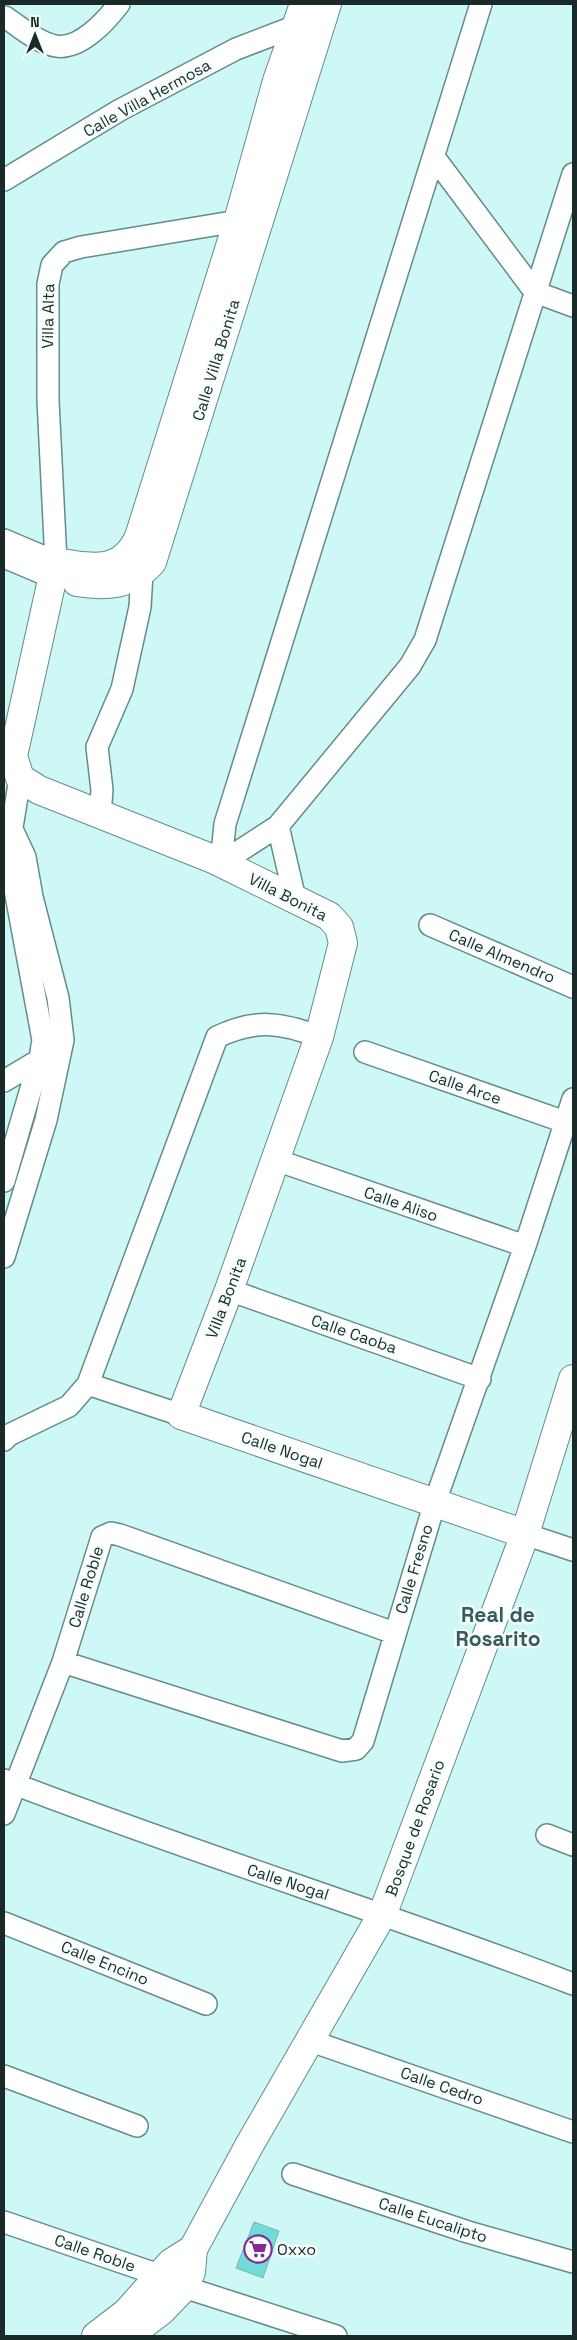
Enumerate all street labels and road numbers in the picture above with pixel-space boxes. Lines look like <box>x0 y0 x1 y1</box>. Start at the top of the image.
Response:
street label: Calle Villa Hermosa <box>79 54 215 142</box>
street label: Villa Alta <box>37 283 59 349</box>
street label: Calle Villa Bonita <box>187 297 245 423</box>
street label: Villa Bonita <box>245 868 331 926</box>
street label: Calle Almendro <box>446 924 558 988</box>
street label: Calle Arce <box>426 1065 504 1109</box>
street label: Calle Aliso <box>361 1182 441 1226</box>
street label: Villa Bonita <box>201 1254 251 1342</box>
street label: Calle Caoba <box>308 1309 400 1359</box>
street label: Calle Nogal <box>238 1426 326 1474</box>
street label: Calle Fresno <box>390 1522 438 1616</box>
street label: Calle Roble <box>64 1543 108 1631</box>
street label: Bosque de Rosario <box>381 1757 449 1899</box>
street label: Calle Nogal <box>244 1859 332 1905</box>
street label: Calle Encino <box>58 1936 152 1990</box>
street label: Calle Cedro <box>398 2062 486 2110</box>
street label: Calle Eucalipto <box>376 2193 490 2247</box>
street label: Calle Roble <box>52 2229 138 2277</box>

